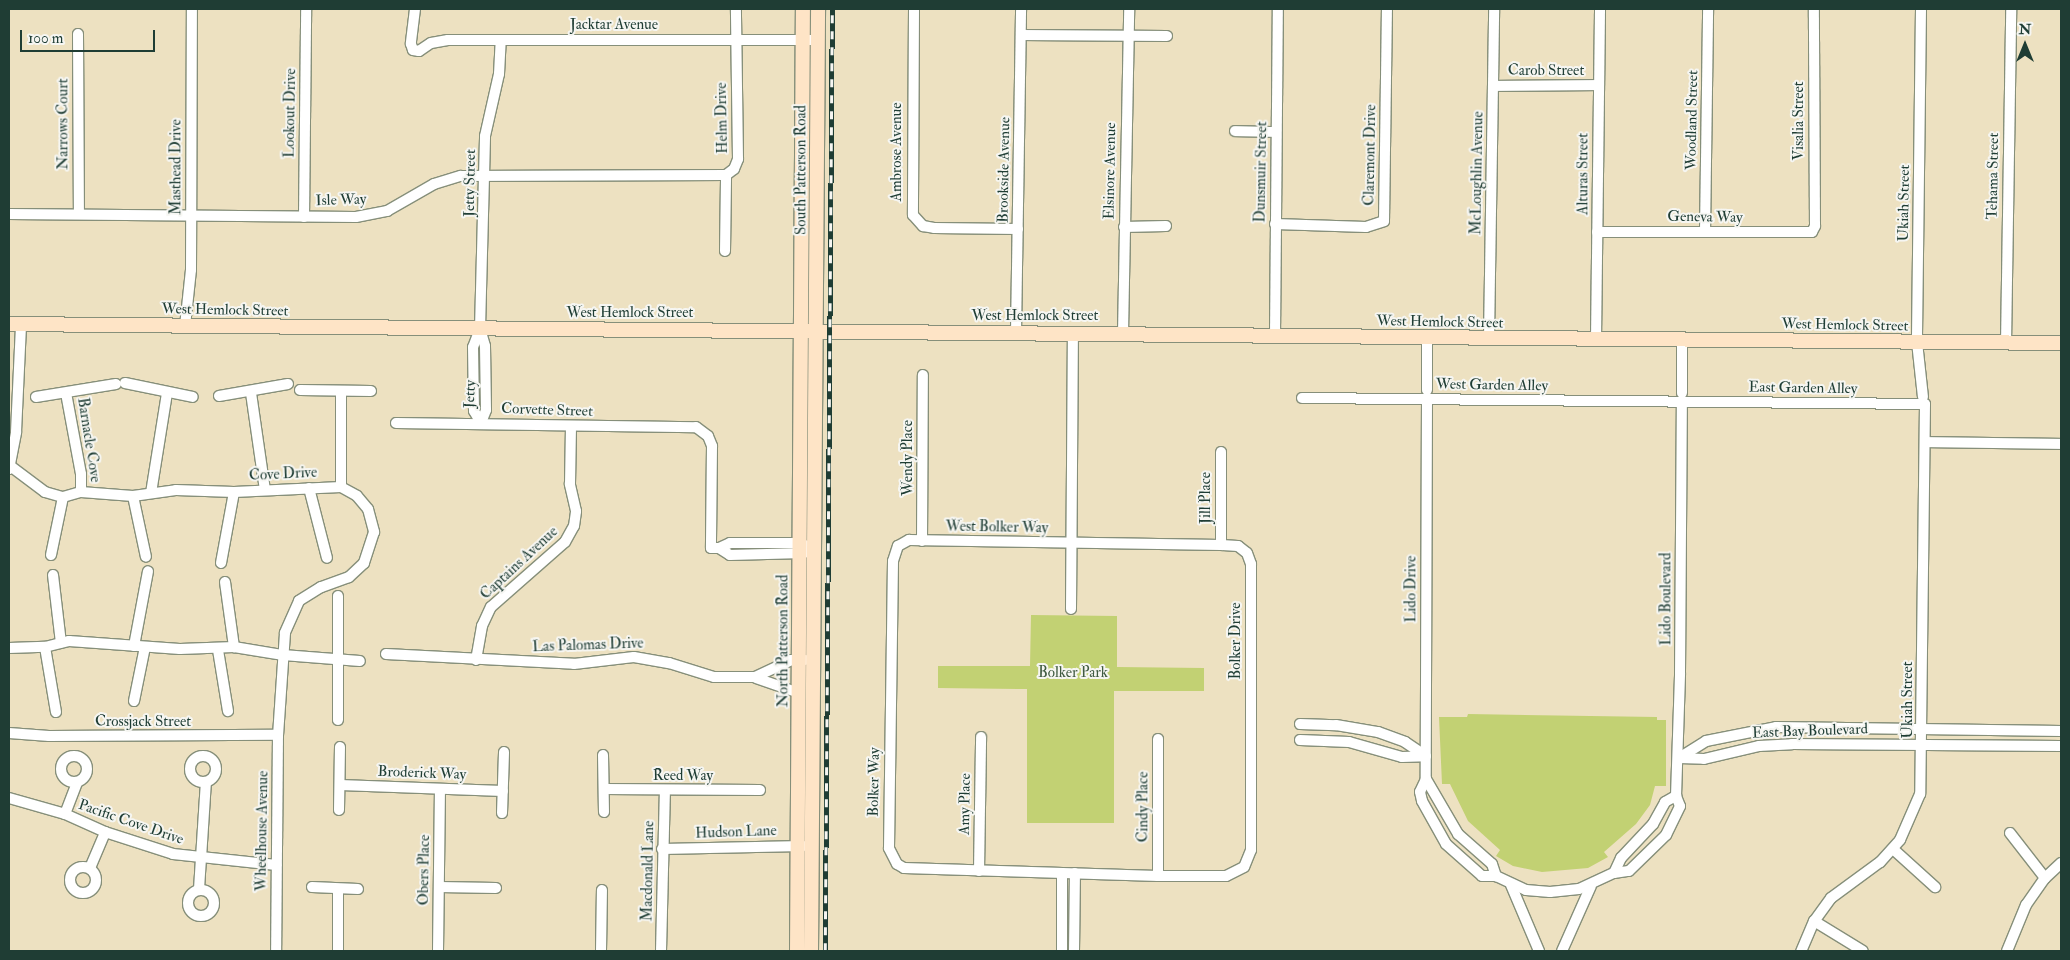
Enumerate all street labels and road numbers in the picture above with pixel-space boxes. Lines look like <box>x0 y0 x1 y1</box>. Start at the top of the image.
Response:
street label: Jacktar Avenue <box>570 16 658 34</box>
street label: Carob Street <box>1508 62 1584 80</box>
street label: Lookout Drive <box>280 68 300 158</box>
street label: Woodland Street <box>1682 70 1702 170</box>
street label: Narrows Court <box>54 78 72 170</box>
street label: Visalia Street <box>1790 81 1808 161</box>
street label: Helm Drive <box>712 82 732 154</box>
street label: Ambrose Avenue <box>888 102 906 202</box>
street label: Claremont Drive <box>1360 104 1380 206</box>
street label: South Patterson Road <box>792 105 810 235</box>
street label: McLoughlin Avenue <box>1467 111 1487 235</box>
street label: Brookside Avenue <box>994 117 1014 223</box>
street label: Masthead Drive <box>167 119 185 215</box>
street label: Dunsmuir Street <box>1251 121 1271 223</box>
street label: Elsinore Avenue <box>1100 122 1120 220</box>
street label: Alturas Street <box>1574 133 1592 215</box>
street label: Tehama Street <box>1983 133 2003 219</box>
street label: Jetty Street <box>460 149 480 217</box>
street label: Ukiah Street <box>1894 164 1914 242</box>
street label: Isle Way <box>315 190 367 210</box>
street label: Geneva Way <box>1667 207 1743 227</box>
street label: West Hemlock Street <box>161 300 289 320</box>
street label: West Hemlock Street <box>567 304 693 322</box>
street label: West Hemlock Street <box>972 307 1098 325</box>
street label: West Hemlock Street <box>1376 312 1504 332</box>
street label: West Hemlock Street <box>1781 315 1909 335</box>
street label: West Garden Alley <box>1436 375 1548 395</box>
street label: East Garden Alley <box>1748 378 1858 398</box>
street label: Jetty <box>460 379 480 409</box>
street label: Barnacle Cove <box>73 396 105 484</box>
street label: Corvette Street <box>501 399 593 421</box>
street label: Wendy Place <box>899 420 917 496</box>
street label: Cove Drive <box>248 463 318 485</box>
street label: Jill Place <box>1197 472 1215 524</box>
street label: West Bolker Way <box>946 517 1048 537</box>
street label: Captains Avenue <box>477 523 561 603</box>
street label: Lido Boulevard <box>1657 553 1675 645</box>
street label: Lido Drive <box>1402 556 1420 622</box>
street label: North Patterson Road <box>774 575 792 707</box>
street label: Bolker Drive <box>1227 602 1245 680</box>
street label: Las Palomas Drive <box>532 634 644 656</box>
street label: Ukiah Street <box>1899 661 1917 739</box>
street label: Crossjack Street <box>95 713 191 731</box>
street label: East Bay Boulevard <box>1752 720 1868 742</box>
street label: Bolker Way <box>864 747 884 817</box>
street label: Broderick Way <box>377 762 467 784</box>
street label: Reed Way <box>653 767 713 785</box>
street label: Wheelhouse Avenue <box>252 771 272 891</box>
street label: Cindy Place <box>1134 772 1152 842</box>
street label: Amy Place <box>955 773 975 835</box>
street label: Pacific Cove Drive <box>76 796 186 848</box>
street label: Macdonald Lane <box>638 821 658 921</box>
street label: Hudson Lane <box>695 822 777 842</box>
street label: Obers Place <box>414 834 434 906</box>

